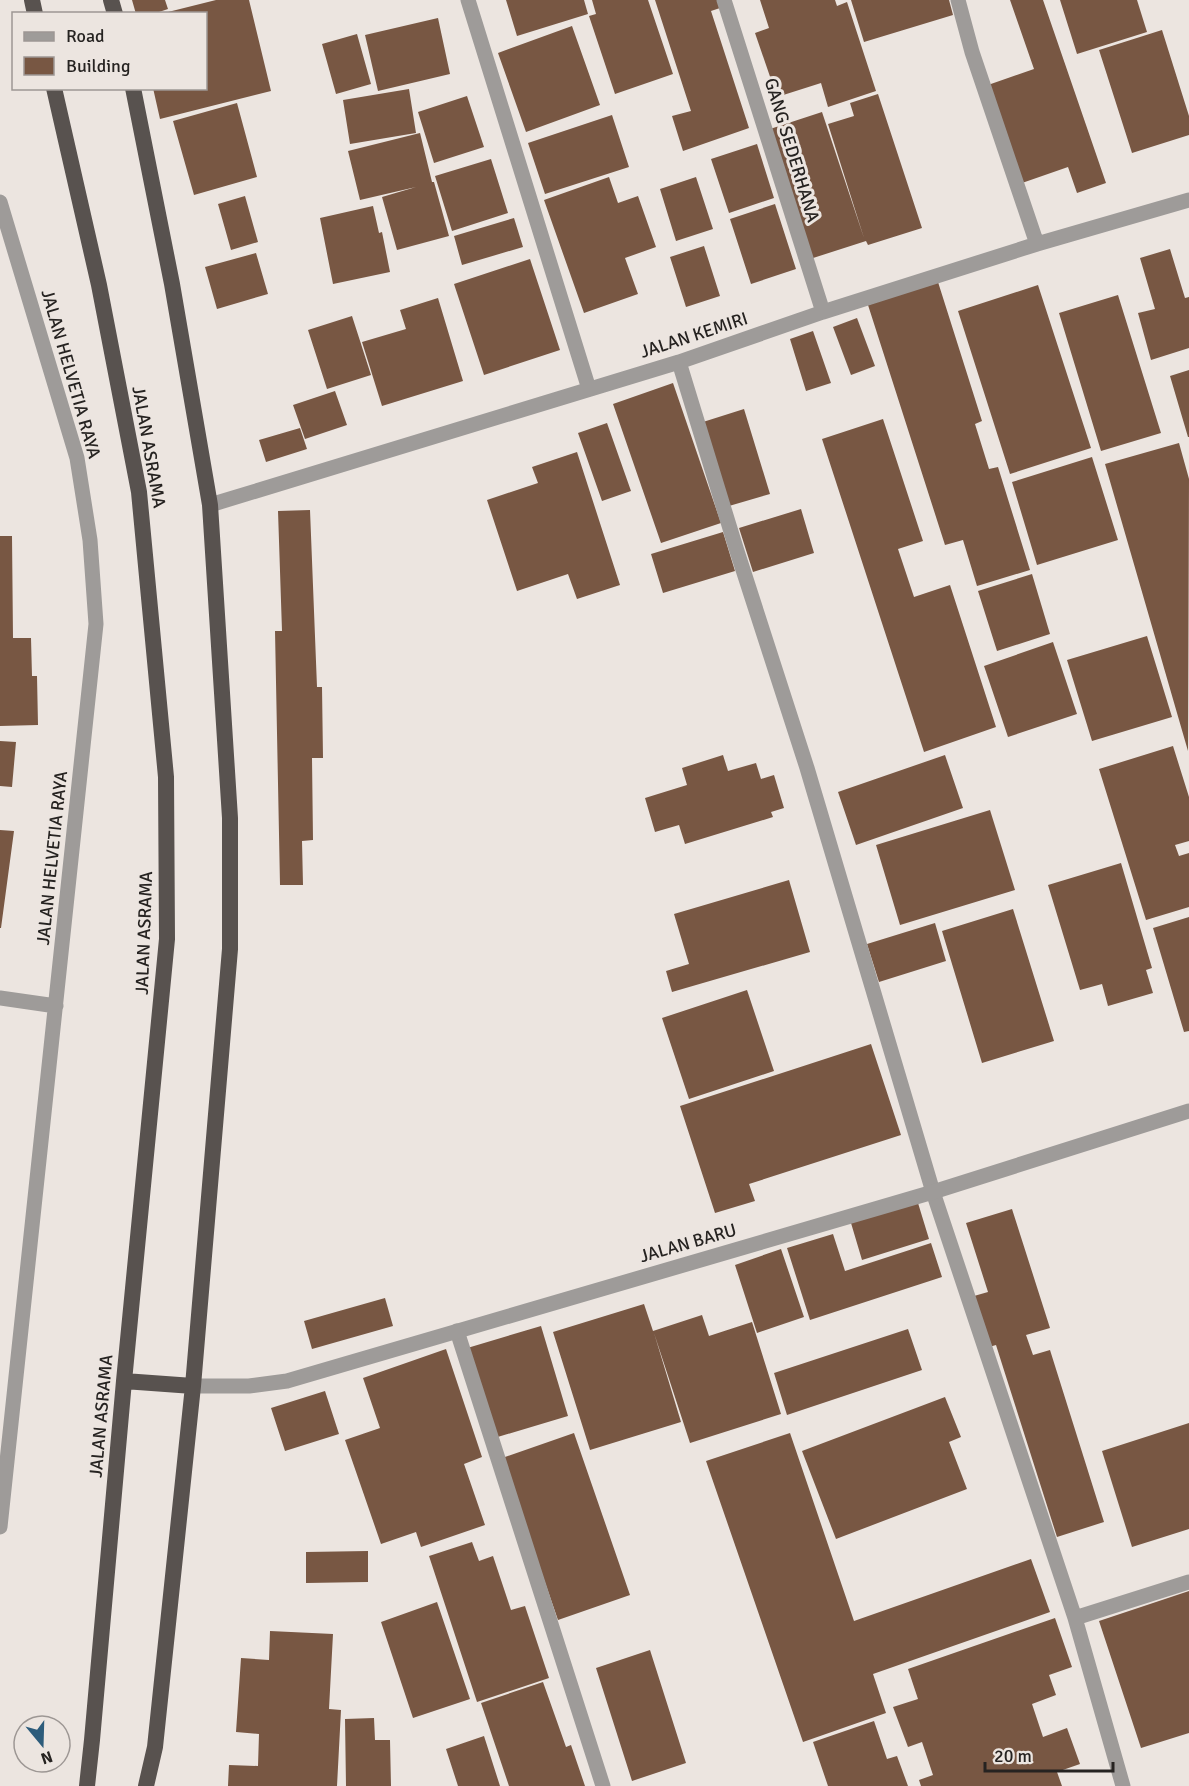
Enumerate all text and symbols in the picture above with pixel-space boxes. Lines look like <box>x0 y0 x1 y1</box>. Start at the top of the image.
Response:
legend <box>12 12 207 90</box>
text: Road <box>66 25 105 47</box>
text: Building <box>66 55 130 77</box>
street label: GANG SEDERHANA <box>760 75 824 225</box>
street label: JALAN HELVETIA RAYA <box>36 287 106 461</box>
street label: JALAN KEMIRI <box>637 307 751 363</box>
street label: JALAN ASRAMA <box>127 384 171 510</box>
street label: JALAN HELVETIA RAYA <box>32 770 72 946</box>
street label: JALAN ASRAMA <box>131 871 157 995</box>
street label: JALAN BARU <box>637 1219 739 1267</box>
street label: JALAN ASRAMA <box>85 1354 117 1478</box>
north arrow <box>12 1714 72 1774</box>
scale bar <box>985 1735 1112 1773</box>
text: 20 m <box>994 1745 1032 1767</box>
text: N <box>38 1746 55 1769</box>

